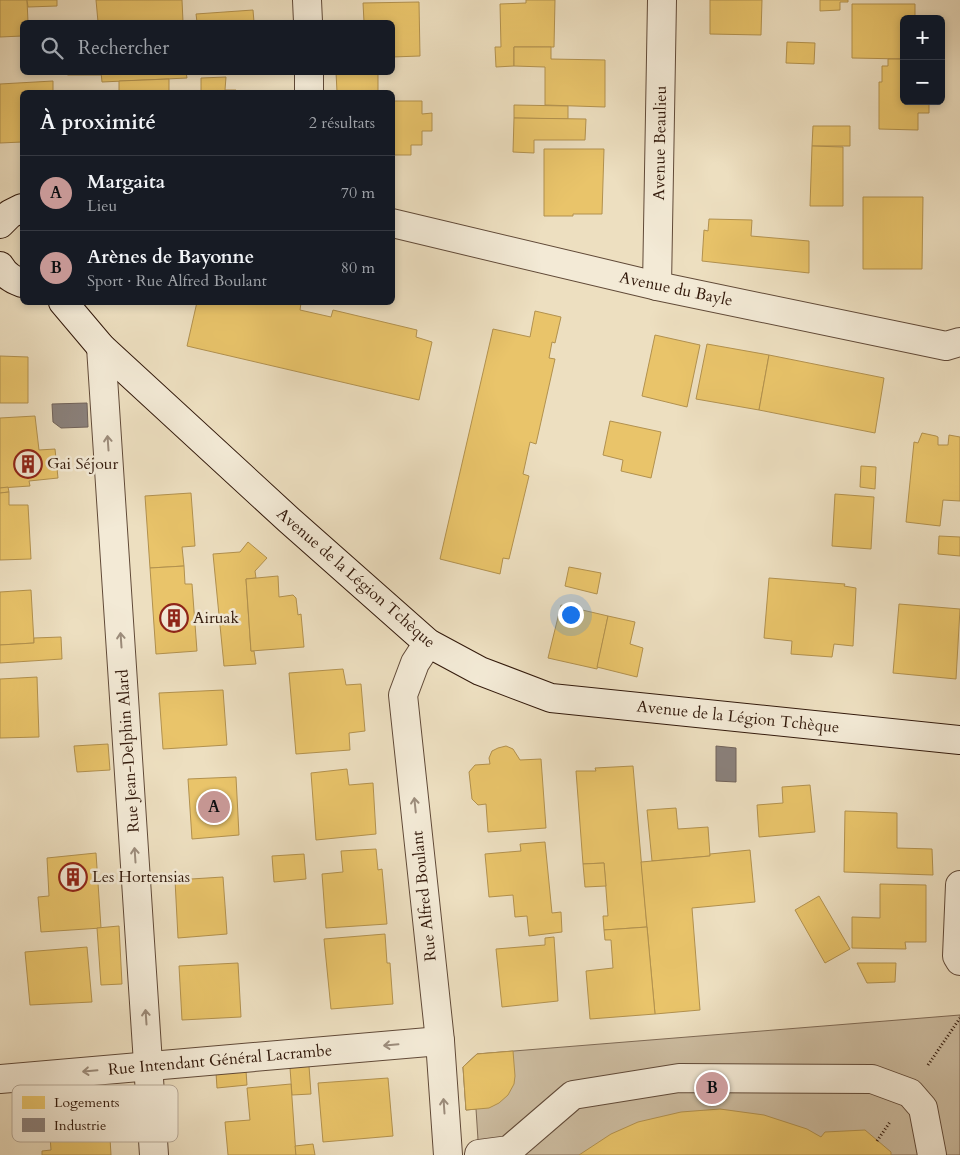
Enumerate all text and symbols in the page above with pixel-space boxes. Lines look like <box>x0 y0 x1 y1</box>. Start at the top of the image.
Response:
map controls <box>900 15 945 105</box>
button: + <box>900 15 945 60</box>
search box <box>20 20 395 75</box>
icon: search <box>38 34 66 62</box>
text: Rechercher <box>78 35 169 61</box>
button: − <box>900 60 945 105</box>
street label: Avenue Beaulieu <box>648 85 672 201</box>
text: À proximité <box>40 108 156 137</box>
text: 2 résultats <box>309 112 375 134</box>
text: Margaita <box>87 169 165 195</box>
text: A <box>50 182 62 204</box>
text: 70 m <box>341 182 375 204</box>
text: Lieu <box>87 195 117 217</box>
text: Arènes de Bayonne <box>87 244 254 270</box>
text: B <box>50 257 62 279</box>
text: 80 m <box>341 257 375 279</box>
street label: Avenue du Bayle <box>617 266 735 312</box>
text: Sport · Rue Alfred Boulant <box>87 270 267 292</box>
one-way arrow <box>103 436 112 452</box>
building icon: Gai Séjour <box>13 449 43 479</box>
place label: Gai Séjour <box>47 453 119 475</box>
street label: Avenue de la Légion Tchèque <box>272 503 440 653</box>
your location <box>558 602 584 628</box>
building icon: Airuak <box>159 603 189 633</box>
place label: Airuak <box>193 607 239 629</box>
one-way arrow <box>116 633 125 649</box>
street label: Rue Jean-Delphin Alard <box>111 668 145 833</box>
street label: Avenue de la Légion Tchèque <box>636 695 840 739</box>
pin: A <box>198 788 230 826</box>
one-way arrow <box>410 798 420 814</box>
street label: Rue Alfred Boulant <box>406 830 442 962</box>
one-way arrow <box>131 847 140 863</box>
building icon: Les Hortensias <box>58 862 88 892</box>
place label: Les Hortensias <box>92 866 190 888</box>
one-way arrow <box>142 1009 151 1025</box>
street label: Rue Intendant Général Lacrambe <box>107 1039 333 1081</box>
one-way arrow <box>384 1040 400 1050</box>
one-way arrow <box>82 1066 98 1076</box>
pin: B <box>696 1069 728 1107</box>
legend <box>12 1085 178 1142</box>
text: Logements <box>54 1093 120 1112</box>
one-way arrow <box>440 1099 449 1115</box>
text: Industrie <box>54 1116 106 1135</box>

